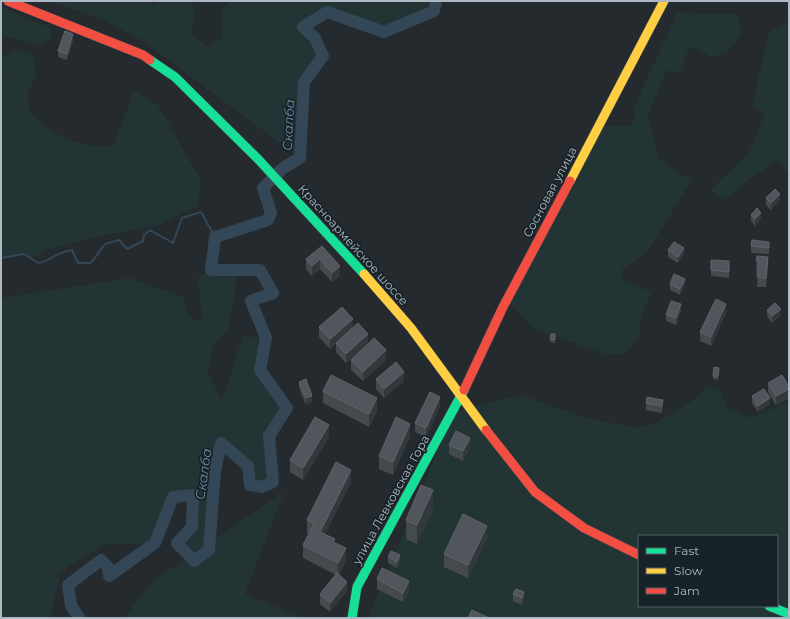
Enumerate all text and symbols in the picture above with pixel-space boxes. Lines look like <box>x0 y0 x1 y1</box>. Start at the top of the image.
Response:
water label: Скалба <box>279 99 297 151</box>
street label: Сосновая улица <box>519 144 580 240</box>
street label: Красноармейское шоссе <box>295 181 412 308</box>
street label: улица Левковская Гора <box>348 432 432 568</box>
water label: Скалба <box>191 447 215 501</box>
legend <box>638 535 778 607</box>
text: Fast <box>674 543 699 558</box>
text: Slow <box>674 563 703 578</box>
text: Jam <box>673 583 700 598</box>

